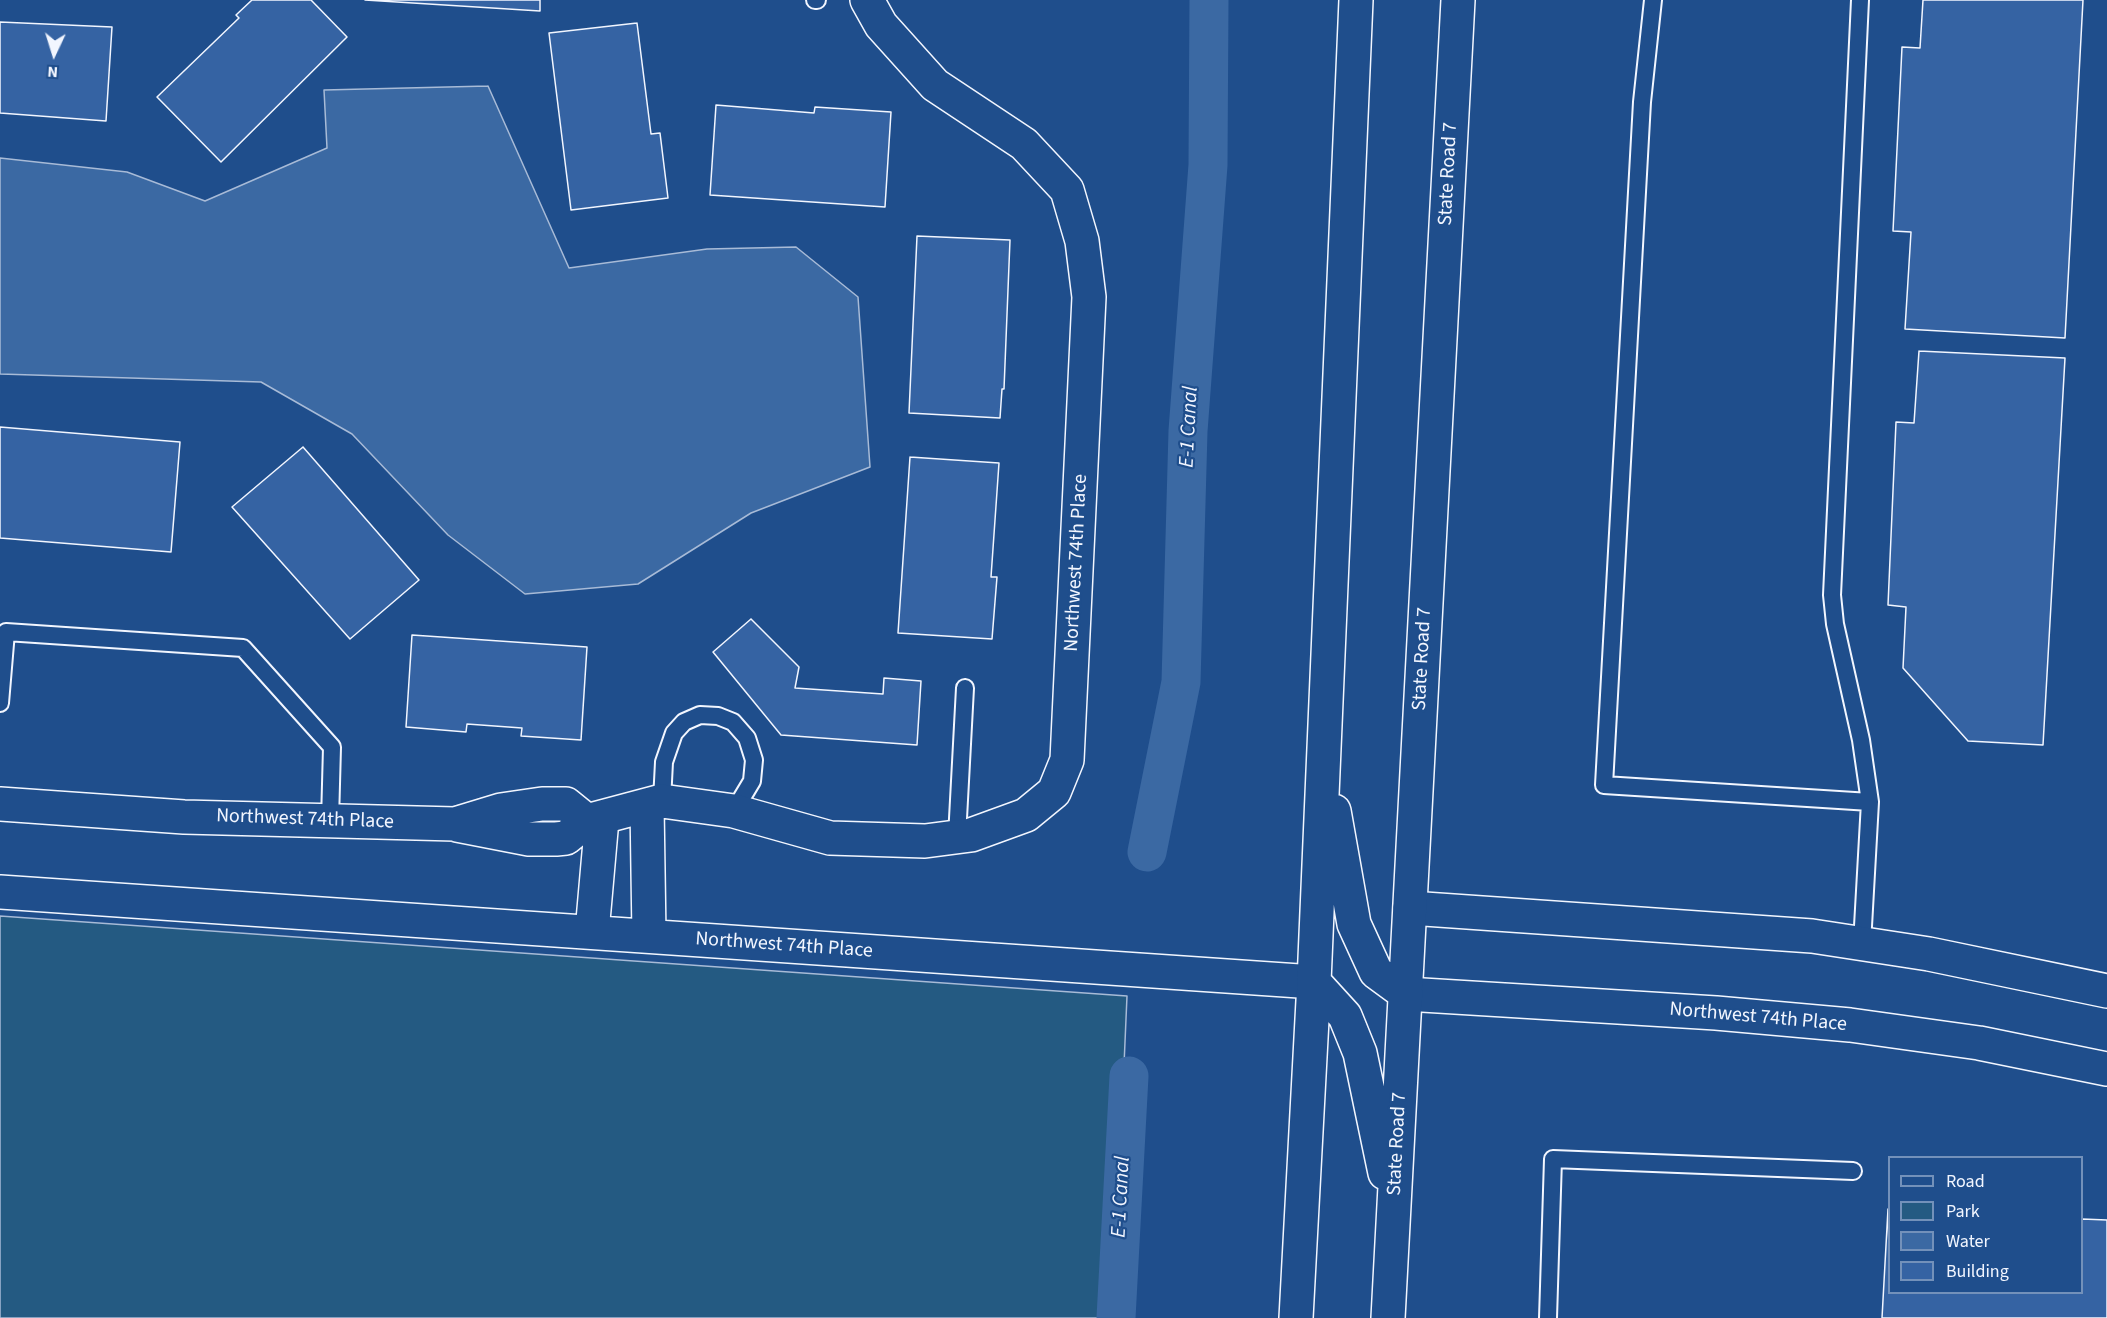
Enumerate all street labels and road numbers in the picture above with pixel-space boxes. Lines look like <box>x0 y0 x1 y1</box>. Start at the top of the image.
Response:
street label: State Road 7 <box>1434 122 1464 226</box>
street label: Northwest 74th Place <box>1060 474 1094 652</box>
street label: State Road 7 <box>1408 607 1438 711</box>
street label: Northwest 74th Place <box>216 805 394 835</box>
street label: Northwest 74th Place <box>694 928 874 964</box>
street label: Northwest 74th Place <box>1668 998 1848 1038</box>
street label: State Road 7 <box>1383 1092 1413 1196</box>

